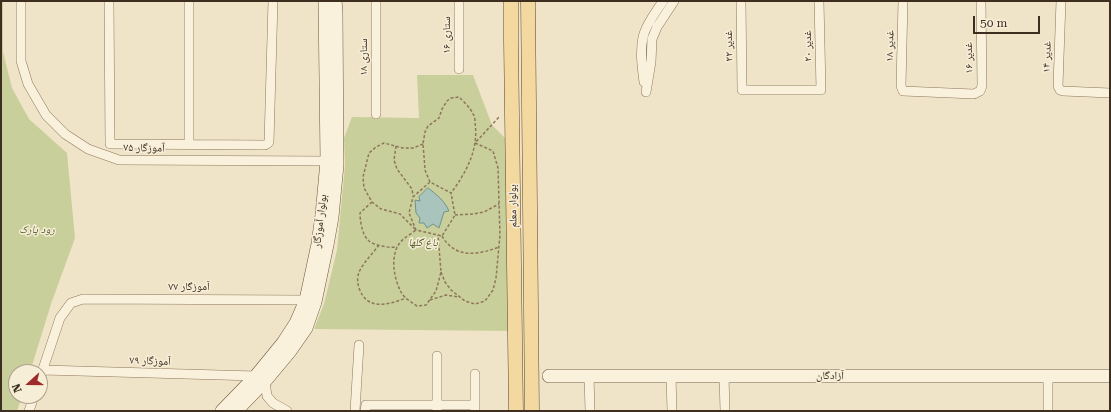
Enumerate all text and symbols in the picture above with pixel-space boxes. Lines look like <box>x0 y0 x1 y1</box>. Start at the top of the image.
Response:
scale bar <box>975 8 1042 34</box>
street label: ستاری ۱۶ <box>440 16 454 54</box>
text: 50 m <box>980 16 1007 30</box>
street label: غدیر ۲۲ <box>722 30 736 62</box>
street label: غدیر ۲۰ <box>801 30 815 62</box>
street label: غدیر ۱۸ <box>883 30 897 62</box>
street label: ستاری ۱۸ <box>357 38 371 76</box>
street label: غدیر ۱۴ <box>1040 41 1054 73</box>
street label: غدیر ۱۶ <box>962 42 976 74</box>
street label: آموزگار ۷۵ <box>123 141 165 155</box>
street label: بولوار معلم <box>506 184 520 228</box>
street label: بولوار آموزگار <box>310 193 330 249</box>
park label: رود پارک <box>19 223 55 237</box>
park label: باغ گلها <box>408 236 438 250</box>
street label: ۷۷ آموزگار <box>168 280 210 294</box>
street label: ۷۹ آموزگار <box>129 354 171 368</box>
north arrow <box>8 364 48 404</box>
street label: آزادگان <box>816 369 844 383</box>
text: N <box>10 382 25 394</box>

